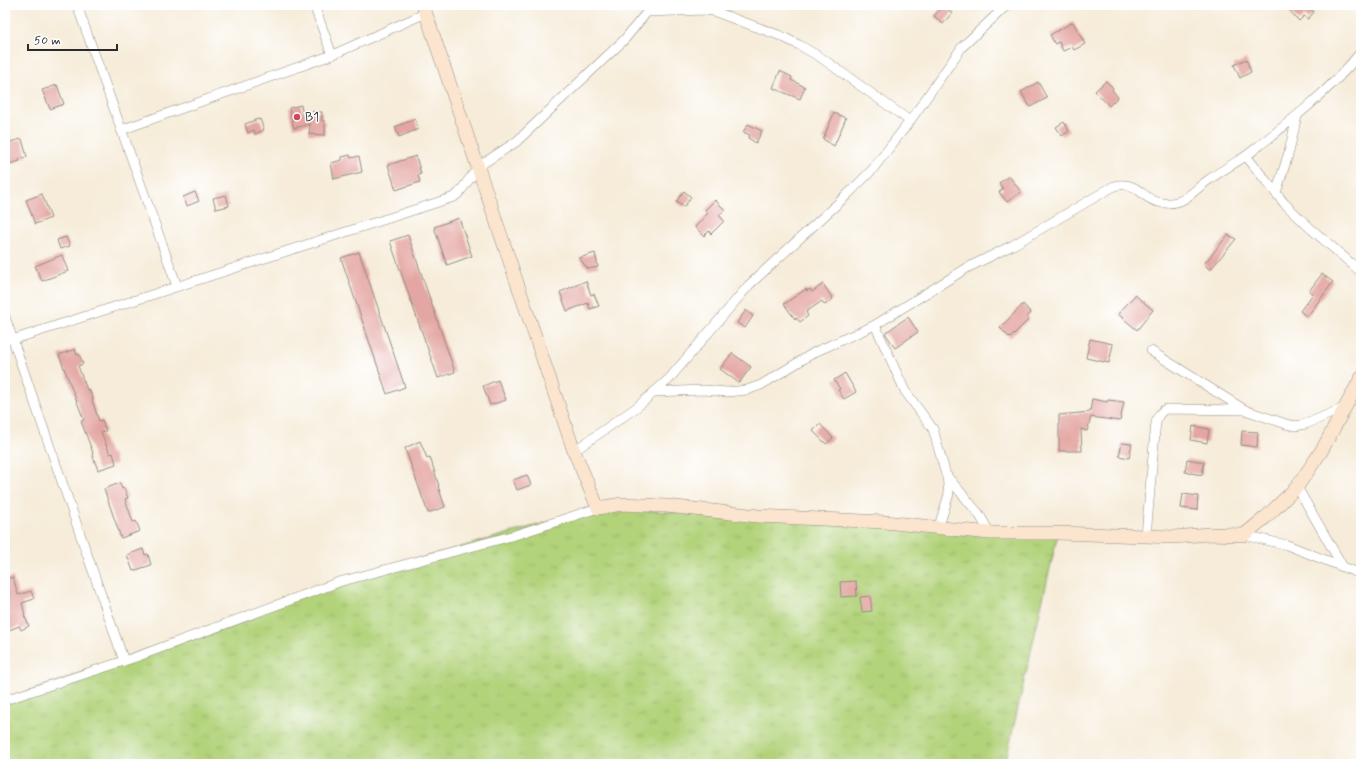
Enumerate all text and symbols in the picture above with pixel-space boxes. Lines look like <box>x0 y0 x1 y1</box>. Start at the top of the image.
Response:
scale bar <box>28 26 117 52</box>
text: 50 m <box>34 33 61 49</box>
place label: B1 <box>305 109 319 126</box>
marker: B1 <box>292 112 302 122</box>

